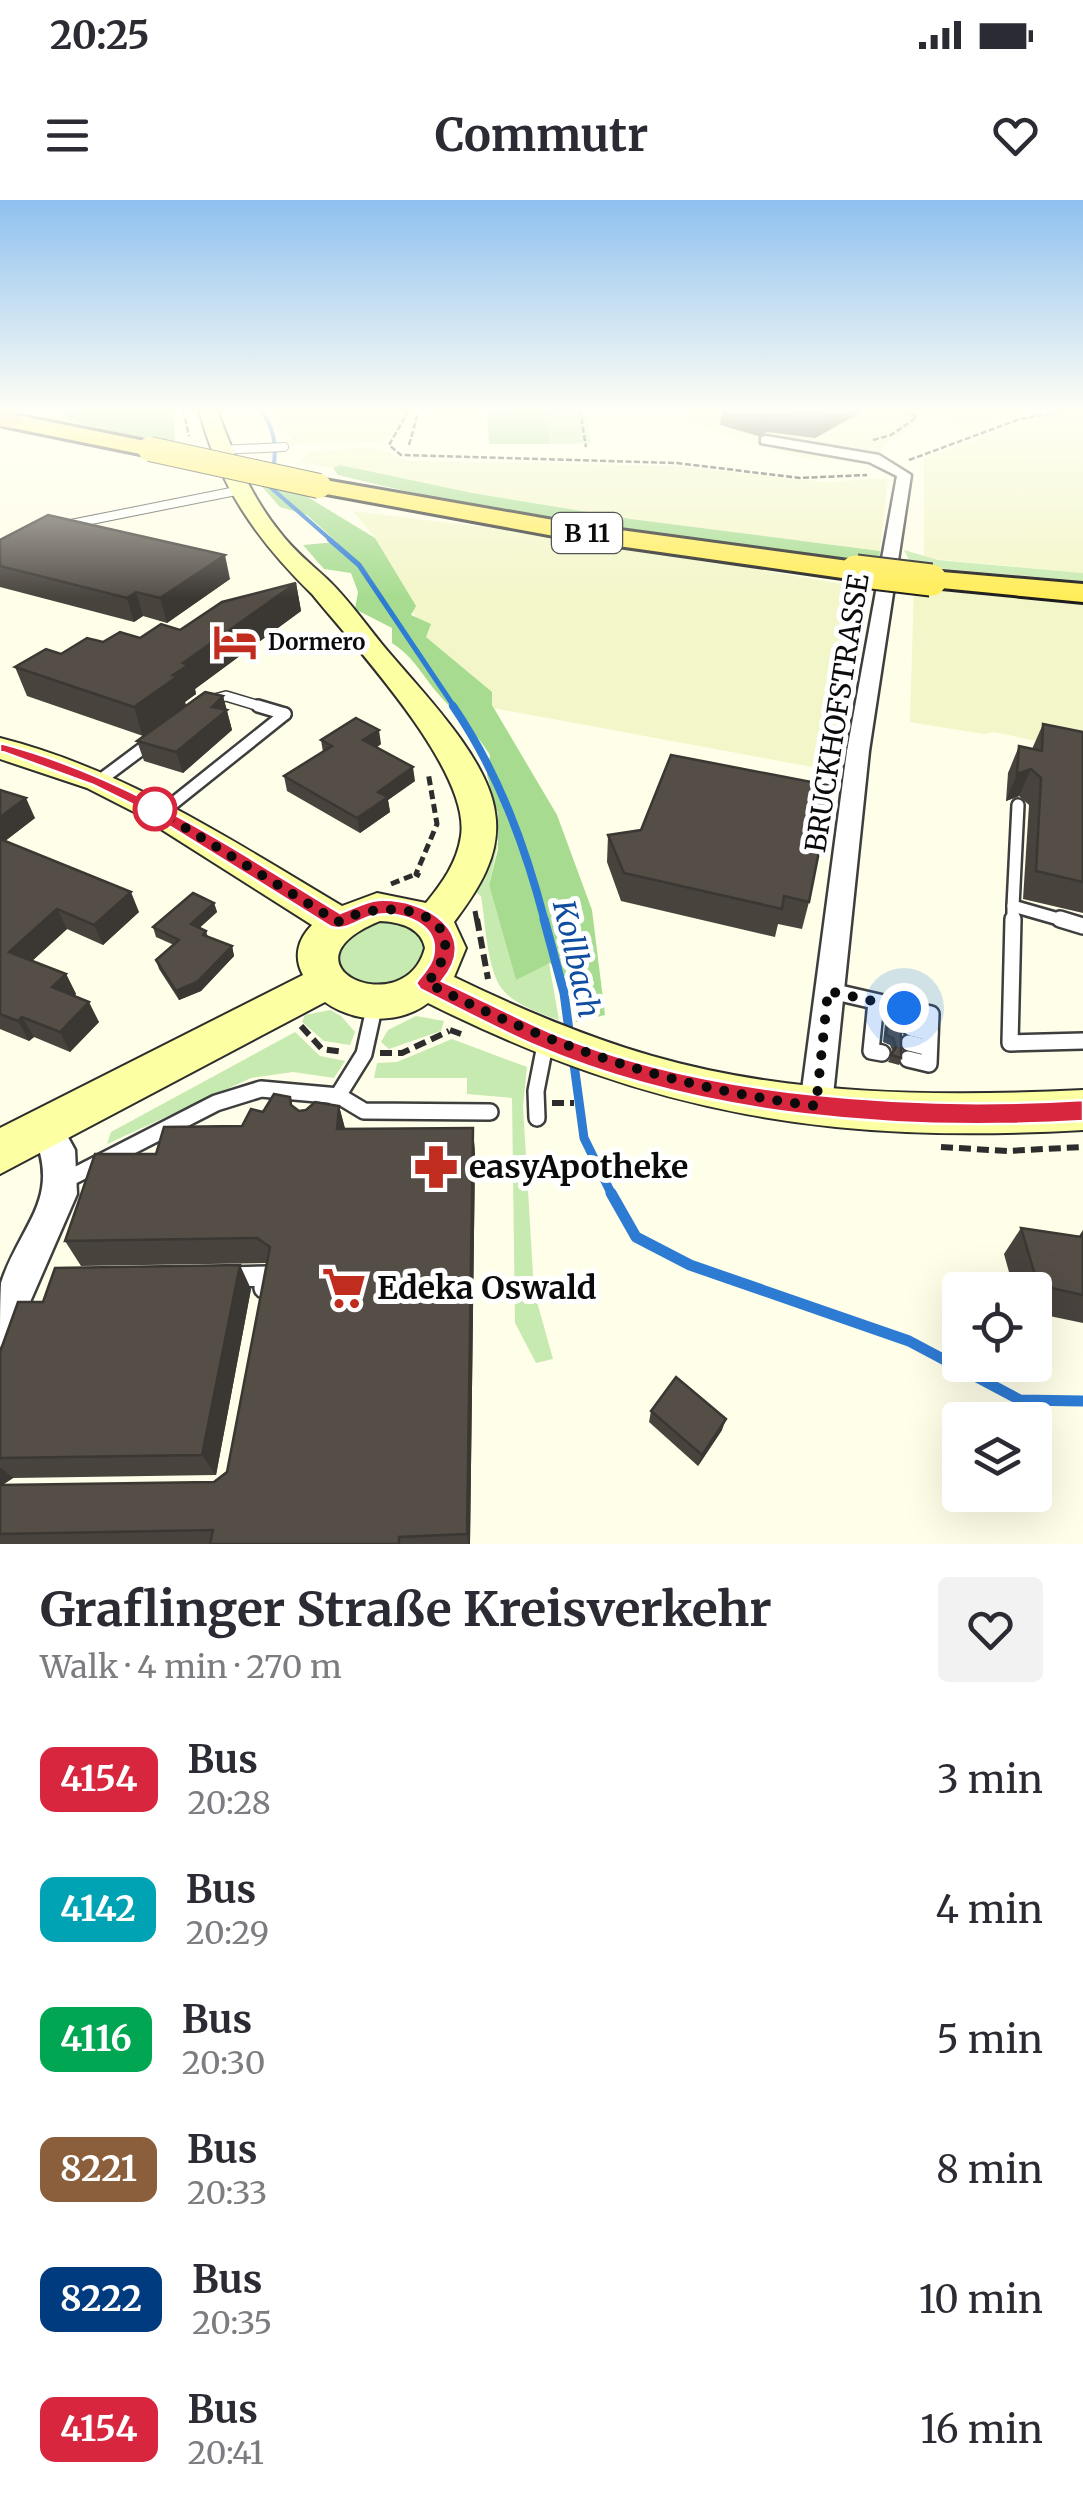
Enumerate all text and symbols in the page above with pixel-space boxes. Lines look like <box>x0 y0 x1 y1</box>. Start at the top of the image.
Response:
text: 20:25 <box>50 12 150 59</box>
text: Commutr <box>435 107 648 163</box>
icon: menu <box>40 108 95 163</box>
icon: heart <box>988 108 1043 163</box>
road number: B 11 <box>552 513 622 553</box>
street label: BRUCKHOFSTRASSE <box>797 571 877 855</box>
hotel icon: Dormero <box>211 618 259 666</box>
place label: Dormero <box>268 628 365 656</box>
unlabelled marker <box>134 788 176 830</box>
water label: Kollbach <box>545 895 609 1021</box>
your location <box>879 983 929 1033</box>
pharmacy icon: easyApotheke <box>412 1143 460 1191</box>
place label: easyApotheke <box>469 1147 688 1187</box>
supermarket icon: Edeka Oswald <box>320 1264 368 1312</box>
place label: Edeka Oswald <box>377 1268 597 1308</box>
map controls <box>942 1272 1052 1512</box>
button: locate <box>942 1272 1052 1382</box>
button: layers <box>942 1402 1052 1512</box>
button: heart <box>938 1577 1043 1682</box>
text: Graflinger Straße Kreisverkehr <box>40 1579 772 1639</box>
text: Walk · 4 min · 270 m <box>40 1647 342 1687</box>
text: Bus <box>188 1736 258 1783</box>
text: 3 min <box>937 1756 1043 1803</box>
text: 4154 <box>60 1757 138 1801</box>
text: 20:28 <box>188 1783 271 1823</box>
text: Bus <box>186 1866 256 1913</box>
text: 4 min <box>935 1886 1043 1933</box>
text: 4142 <box>60 1887 136 1931</box>
text: 20:29 <box>186 1913 269 1953</box>
text: Bus <box>182 1996 252 2043</box>
text: 5 min <box>937 2016 1043 2063</box>
text: 4116 <box>60 2017 132 2061</box>
text: 20:30 <box>182 2043 265 2083</box>
text: Bus <box>187 2126 257 2173</box>
text: 8 min <box>936 2146 1043 2193</box>
text: 8221 <box>60 2147 137 2191</box>
text: 20:33 <box>187 2173 267 2213</box>
text: Bus <box>192 2256 262 2303</box>
text: 10 min <box>919 2276 1043 2323</box>
text: 8222 <box>60 2277 142 2321</box>
text: 20:35 <box>192 2303 272 2343</box>
text: Bus <box>188 2386 258 2433</box>
text: 16 min <box>920 2406 1043 2453</box>
text: 4154 <box>60 2407 138 2451</box>
text: 20:41 <box>188 2433 264 2473</box>

